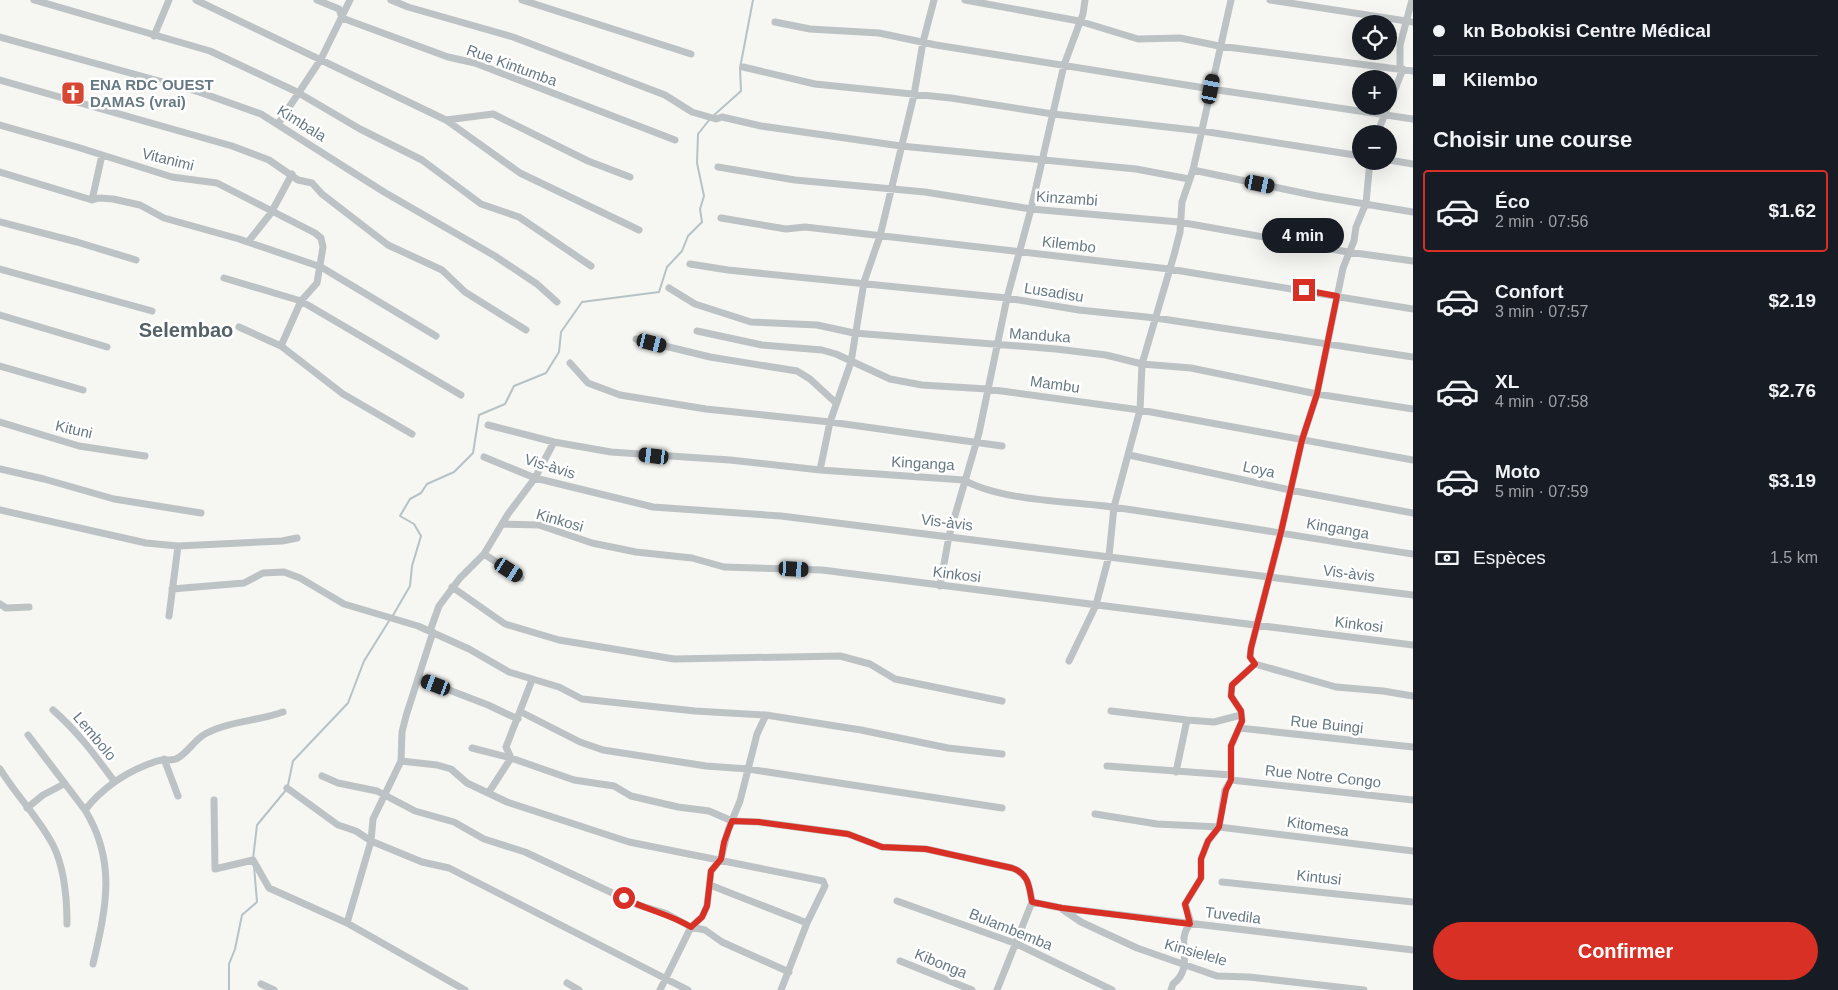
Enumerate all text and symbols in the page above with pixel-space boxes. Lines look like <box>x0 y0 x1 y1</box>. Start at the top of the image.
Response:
map controls <box>1352 15 1397 170</box>
button: locate <box>1352 15 1397 60</box>
text: kn Bobokisi Centre Médical <box>1463 20 1711 41</box>
street label: Rue Kintumba <box>464 41 560 89</box>
text: Kilembo <box>1463 69 1538 90</box>
button: + <box>1352 70 1397 115</box>
car <box>1200 73 1221 105</box>
place label: ENA RDC OUEST DAMAS (vrai) <box>90 76 214 110</box>
church icon: ENA RDC OUEST DAMAS (vrai) <box>60 80 86 106</box>
street label: Kimbala <box>275 101 330 145</box>
button: − <box>1352 125 1397 170</box>
text: Choisir une course <box>1433 127 1632 152</box>
street label: Vitanimi <box>140 144 196 174</box>
car <box>1243 174 1276 194</box>
street label: Kinzambi <box>1036 187 1098 209</box>
icon: car <box>1435 189 1480 234</box>
text: Éco <box>1495 191 1530 212</box>
text: $1.62 <box>1768 200 1816 221</box>
text: 2 min · 07:56 <box>1495 213 1588 230</box>
callout: 4 min <box>1263 218 1345 252</box>
text: 4 min <box>1282 227 1324 244</box>
street label: Kilembo <box>1041 232 1097 256</box>
street label: Lusadisu <box>1023 279 1085 305</box>
route end <box>1293 279 1315 301</box>
icon: car <box>1435 279 1480 324</box>
text: Confort <box>1495 281 1564 302</box>
text: $2.19 <box>1768 290 1816 311</box>
text: 3 min · 07:57 <box>1495 303 1588 320</box>
district label: Selembao <box>139 319 233 341</box>
street label: Manduka <box>1009 324 1072 346</box>
car <box>635 332 668 354</box>
icon: car <box>1435 369 1480 414</box>
text: XL <box>1495 371 1519 392</box>
street label: Mambu <box>1029 372 1081 396</box>
text: $2.76 <box>1768 380 1816 401</box>
text: 4 min · 07:58 <box>1495 393 1588 410</box>
street label: Kituni <box>54 416 94 442</box>
car <box>638 447 669 465</box>
street label: Vis-àvis <box>523 450 577 482</box>
street label: Kinganga <box>891 453 956 473</box>
street label: Loya <box>1241 457 1277 481</box>
icon: car <box>1435 459 1480 504</box>
text: Moto <box>1495 461 1540 482</box>
text: $3.19 <box>1768 470 1816 491</box>
text: 5 min · 07:59 <box>1495 483 1588 500</box>
street label: Kinkosi <box>534 505 586 535</box>
street label: Vis-àvis <box>920 510 974 534</box>
street label: Kinganga <box>1305 514 1371 542</box>
icon: cash <box>1433 544 1461 572</box>
text: Espèces <box>1473 547 1546 568</box>
text: 1.5 km <box>1770 549 1818 566</box>
car <box>492 556 525 584</box>
car <box>778 561 809 577</box>
street label: Vis-àvis <box>1322 561 1376 585</box>
street label: Kinkosi <box>932 563 982 585</box>
street label: Kinkosi <box>1334 613 1384 635</box>
car <box>419 673 452 697</box>
street label: Lembolo <box>70 708 120 764</box>
street label: Rue Buingi <box>1290 712 1364 736</box>
street label: Rue Notre Congo <box>1264 761 1382 791</box>
street label: Kitomesa <box>1286 813 1351 839</box>
street label: Kintusi <box>1296 866 1342 888</box>
route start <box>613 887 635 909</box>
street label: Tuvedila <box>1204 903 1263 927</box>
street label: Bulambemba <box>967 905 1056 954</box>
button: Confirmer <box>1433 922 1818 980</box>
street label: Kinsielele <box>1163 935 1229 969</box>
street label: Kibonga <box>912 945 970 981</box>

